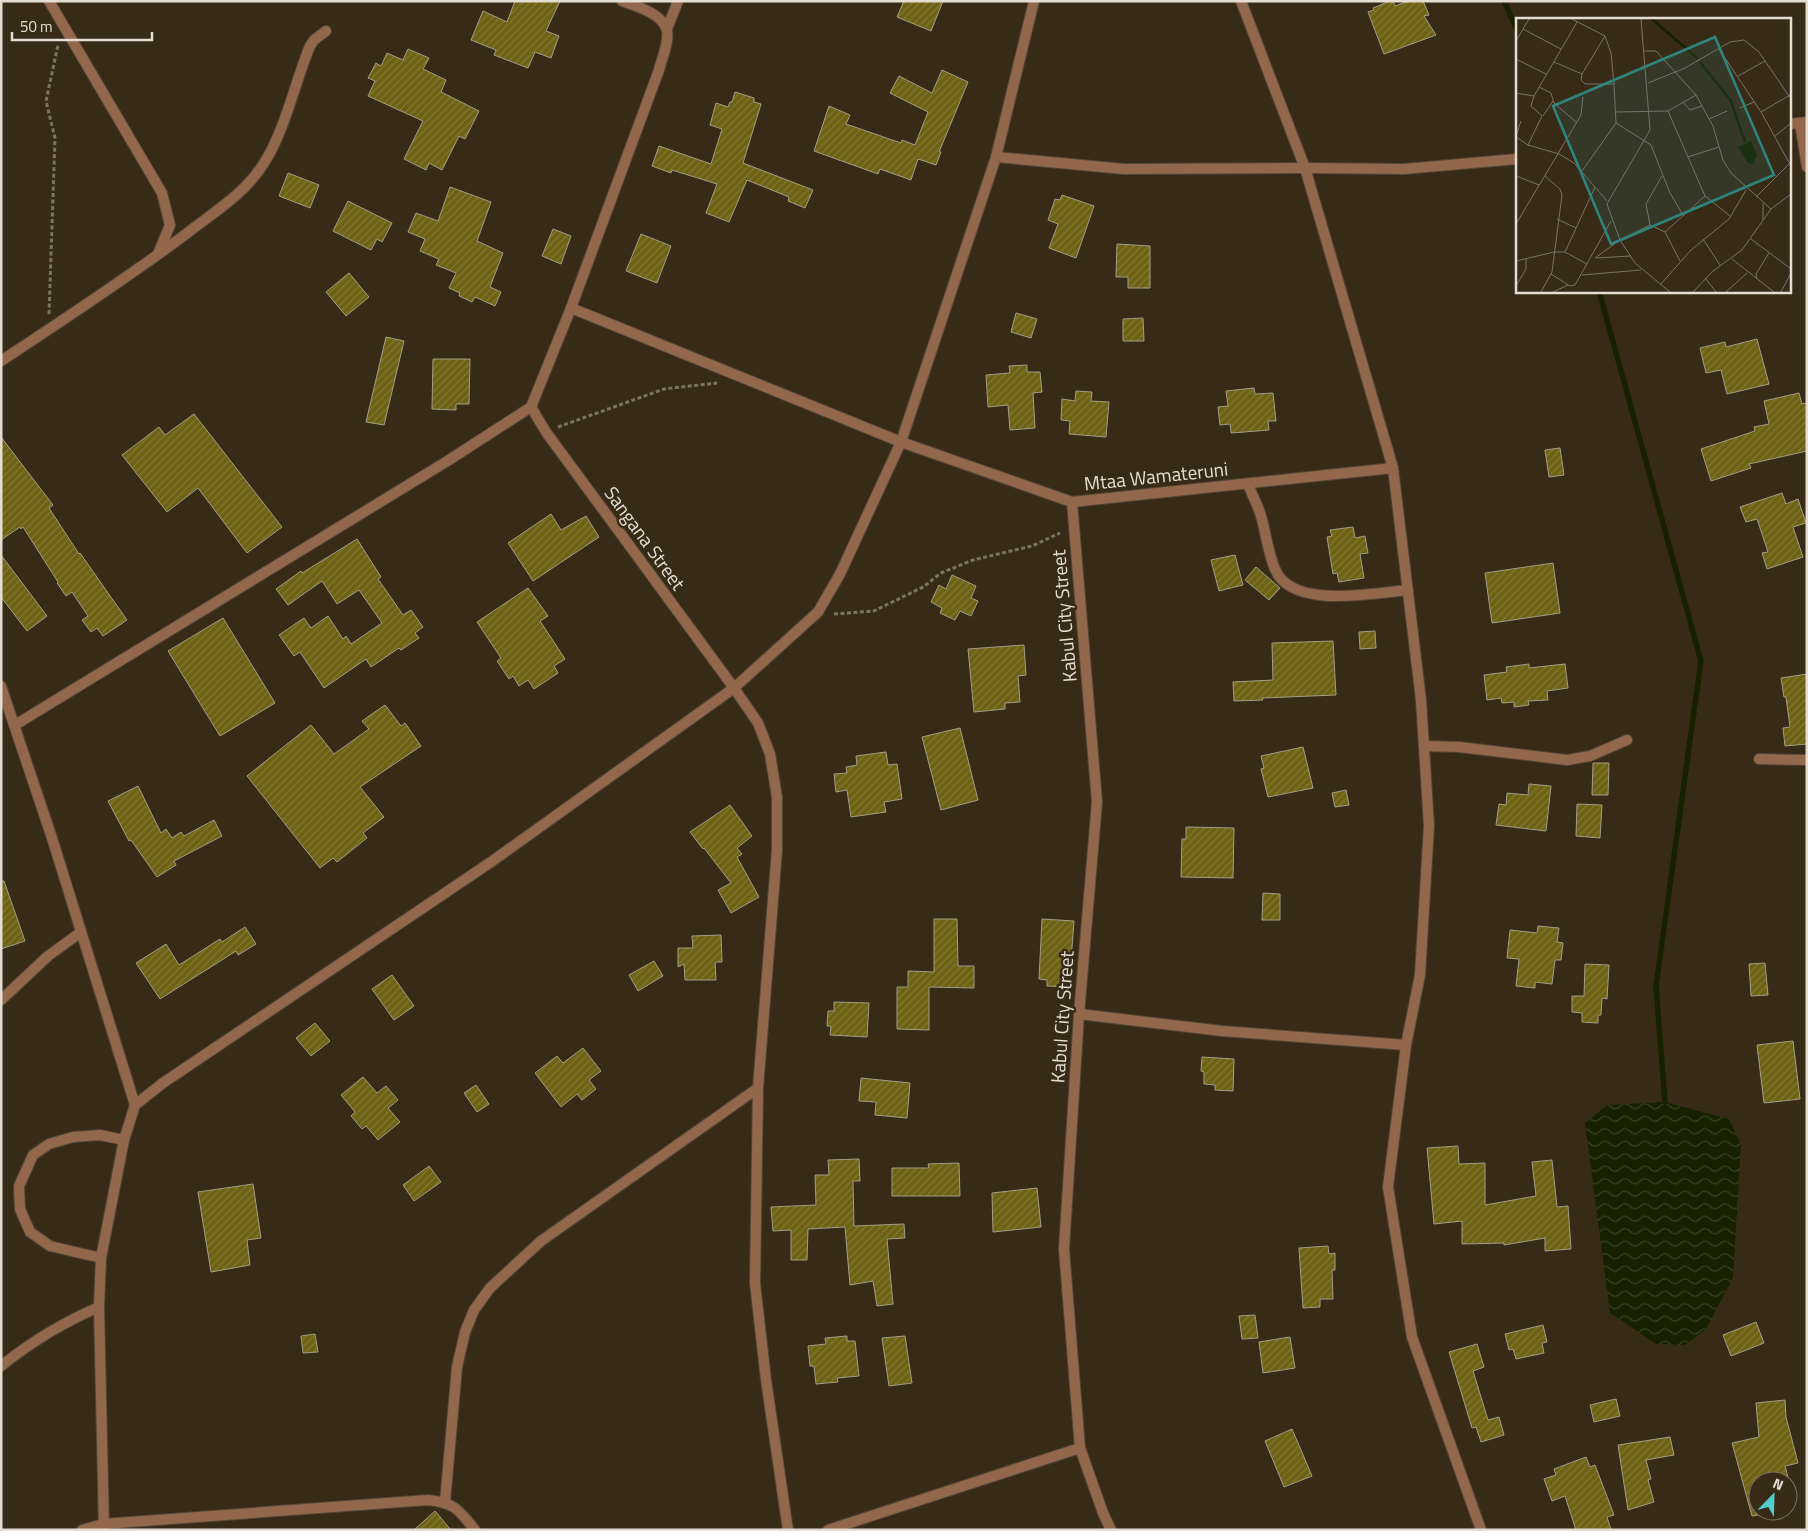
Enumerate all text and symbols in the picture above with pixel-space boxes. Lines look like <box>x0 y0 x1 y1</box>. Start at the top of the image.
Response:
scale bar <box>12 10 152 42</box>
text: 50 m <box>20 15 53 38</box>
inset map <box>1516 18 1790 292</box>
street label: Mtaa Wamateruni <box>1083 454 1229 497</box>
street label: Sangana Street <box>598 480 693 596</box>
street label: Kabul City Street <box>1043 548 1084 683</box>
street label: Kabul City Street <box>1042 950 1081 1084</box>
north arrow <box>1748 1471 1798 1521</box>
text: N <box>1770 1472 1787 1495</box>

